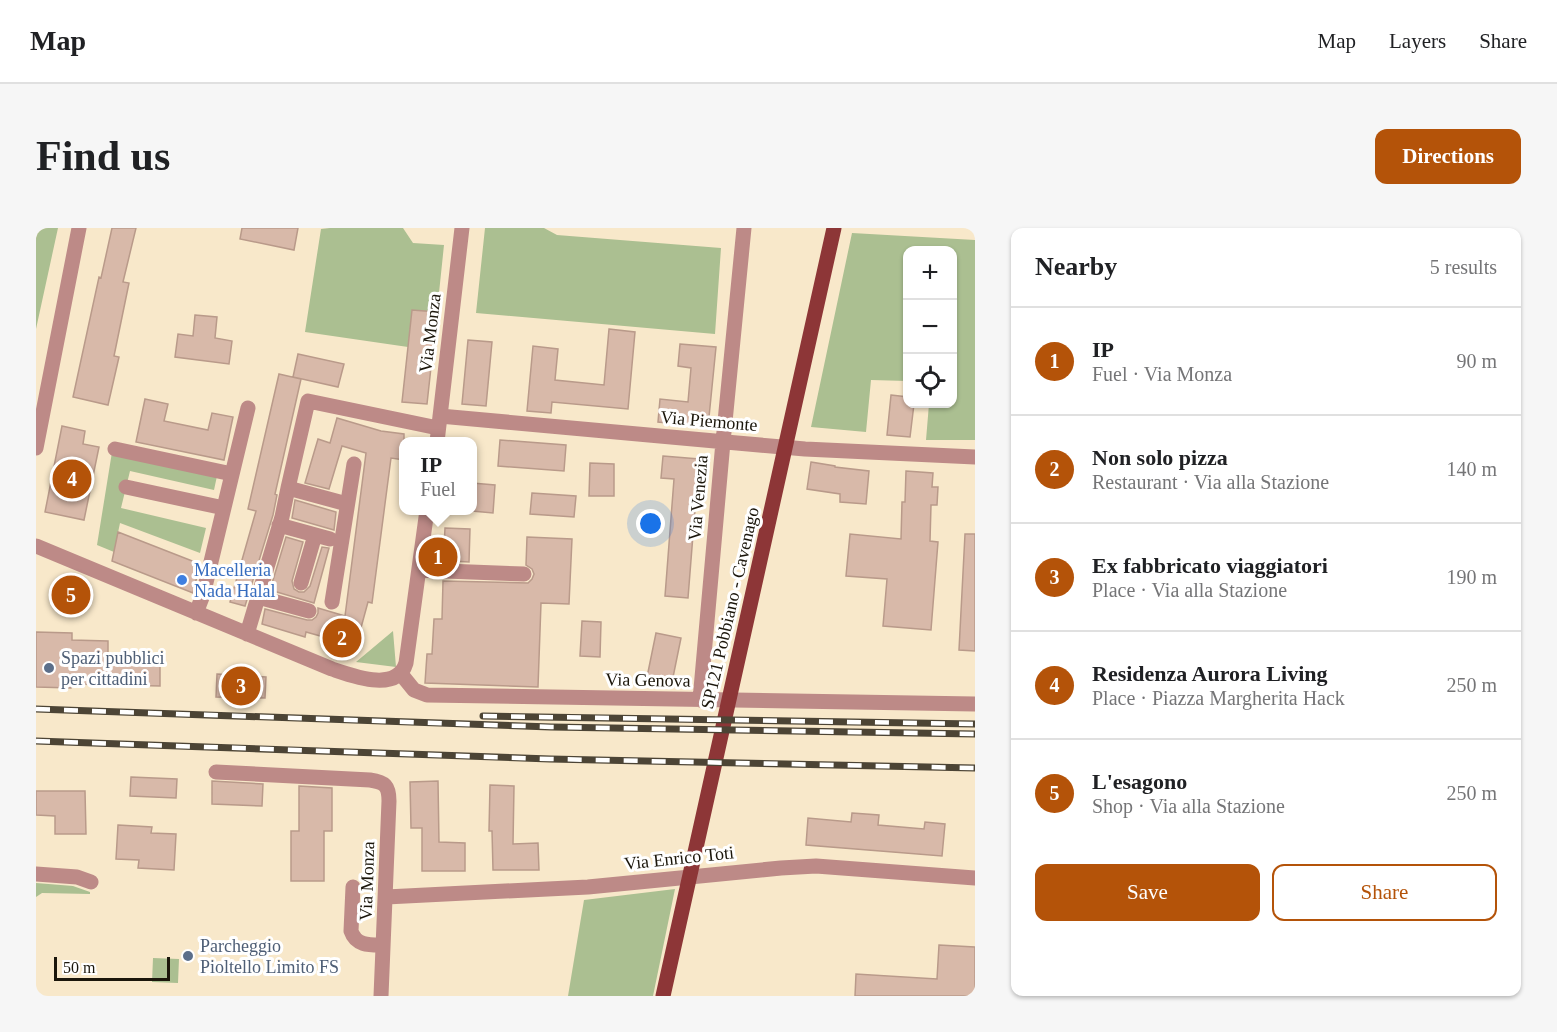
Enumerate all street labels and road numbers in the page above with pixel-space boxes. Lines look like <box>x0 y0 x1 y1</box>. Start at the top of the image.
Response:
street label: Via Monza <box>415 292 445 374</box>
street label: Via Piemonte <box>660 407 758 435</box>
street label: Via Venezia <box>684 454 712 542</box>
street label: SP121 Pobbiano - Cavenago <box>697 505 763 711</box>
street label: Via Genova <box>605 669 691 691</box>
street label: Via Monza <box>356 841 378 921</box>
street label: Via Enrico Toti <box>623 842 735 874</box>

